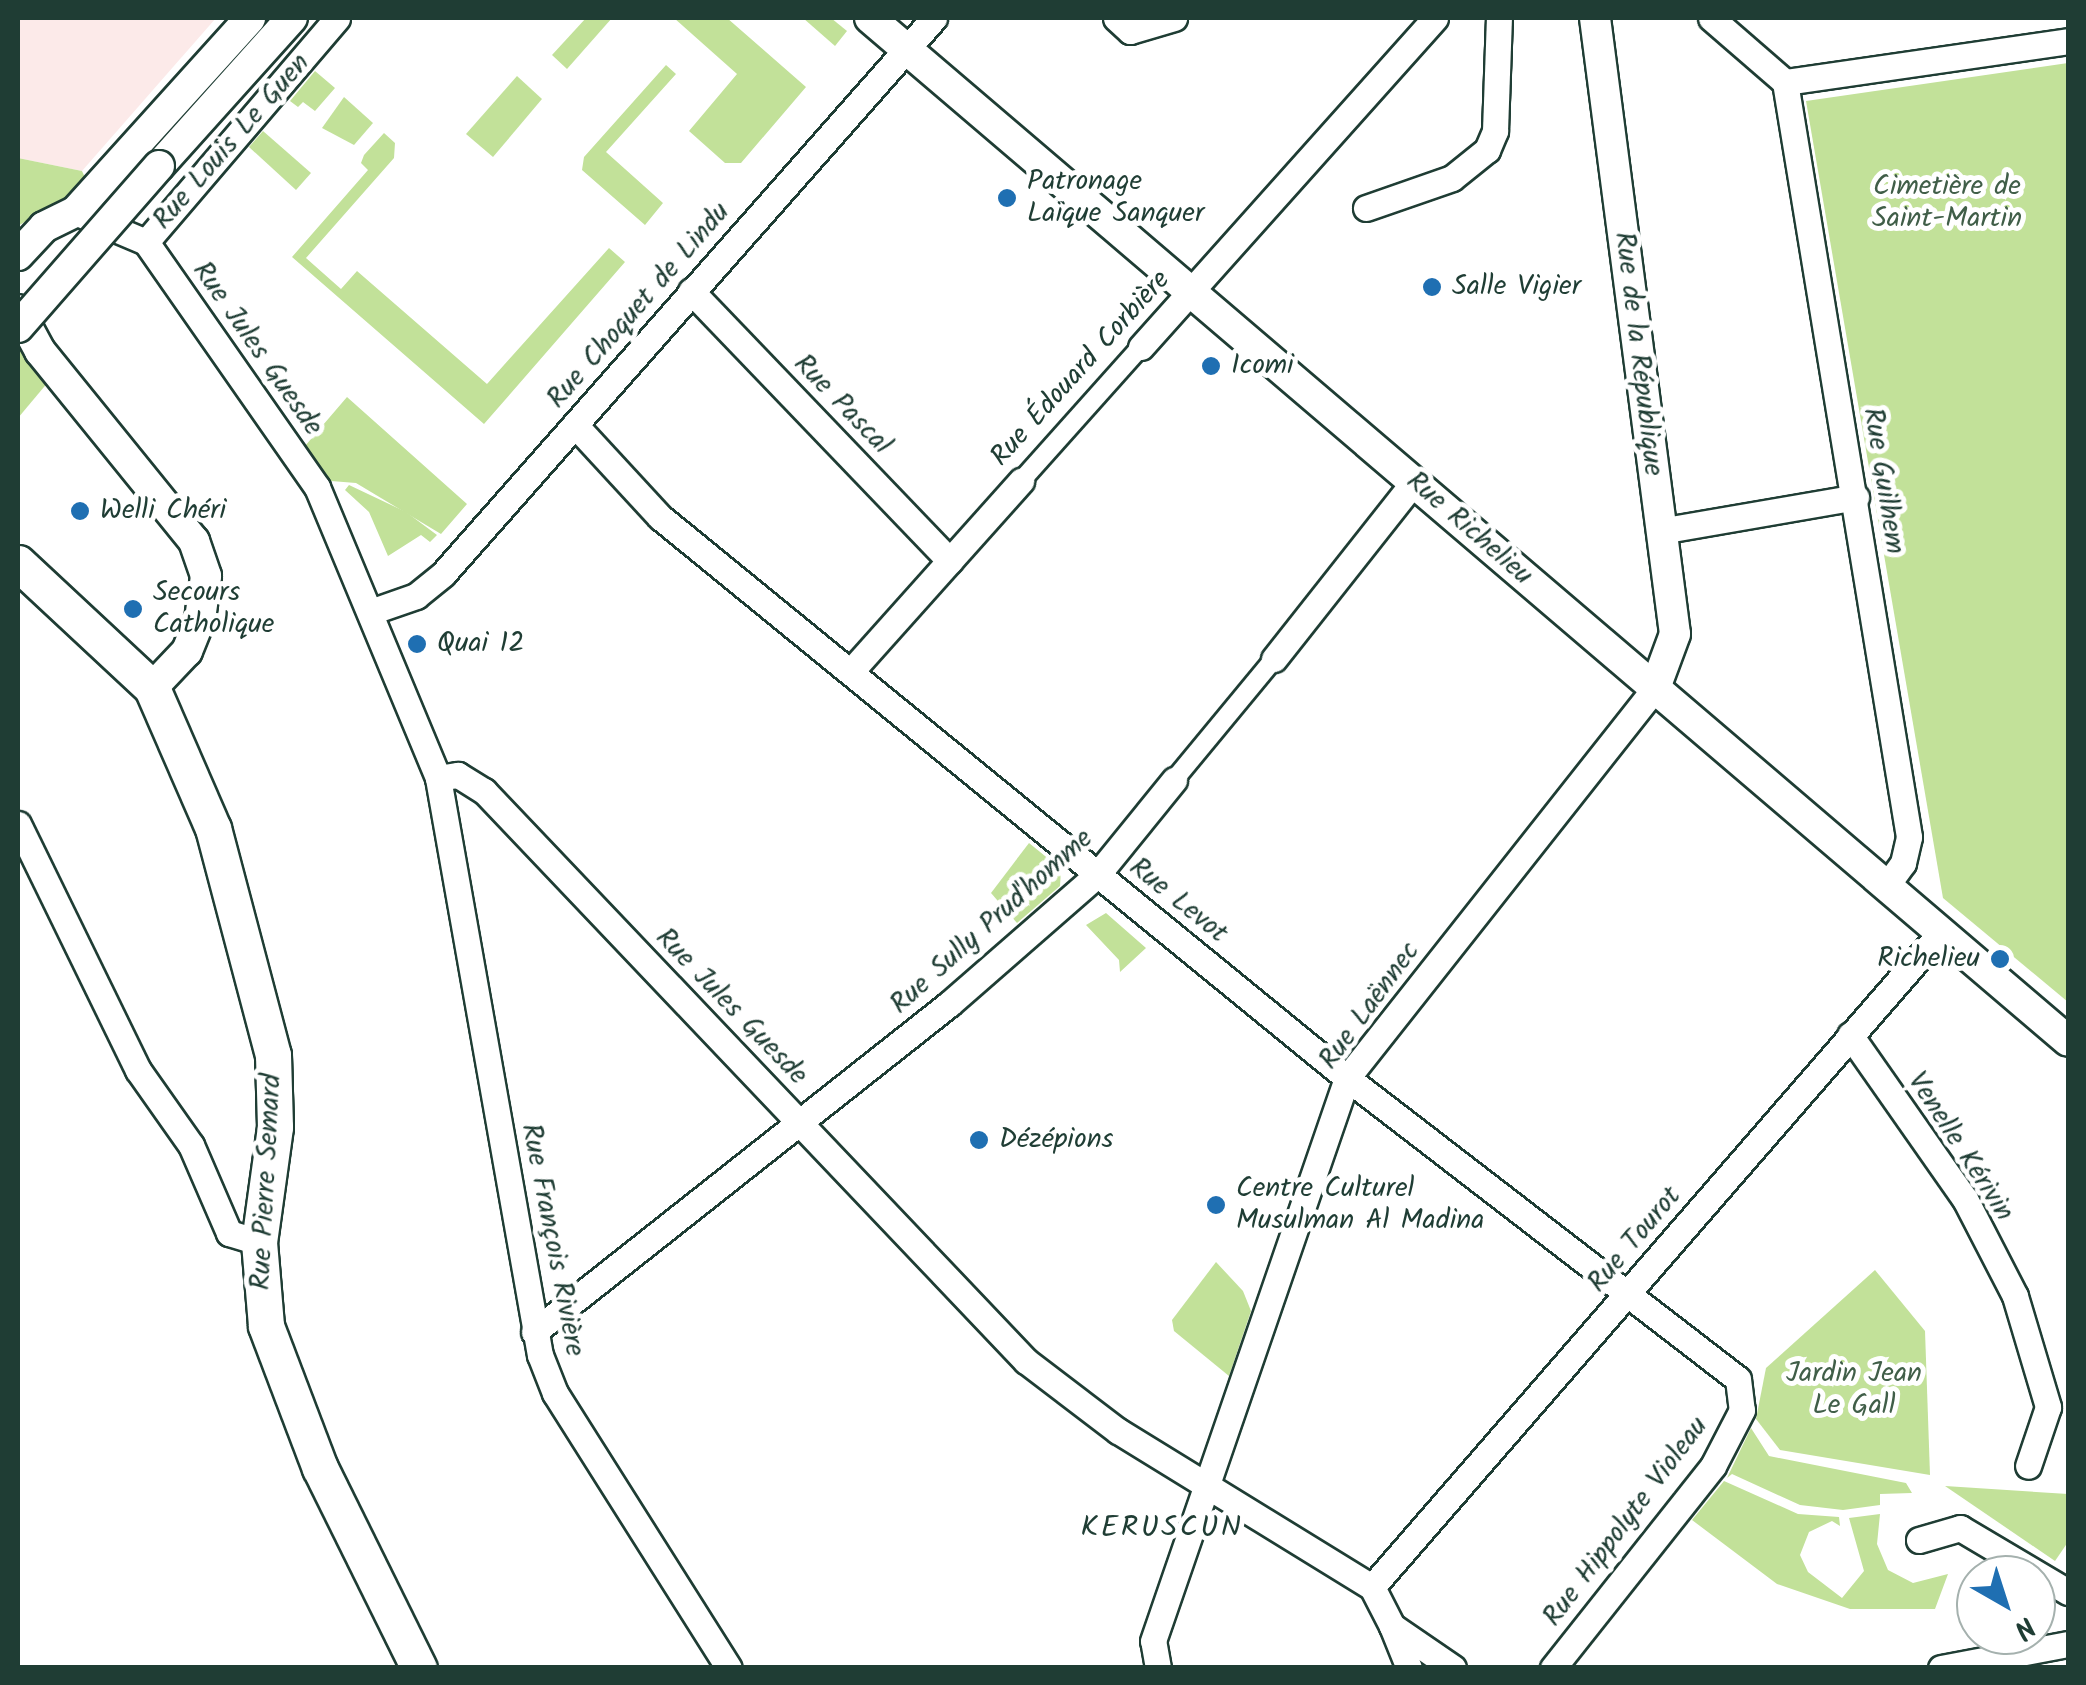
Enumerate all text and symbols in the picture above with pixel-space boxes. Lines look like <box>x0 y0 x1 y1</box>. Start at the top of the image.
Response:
street label: Rue Louis Le Guen <box>146 47 318 237</box>
place label: Patronage Laïque Sanquer <box>1027 165 1204 231</box>
park label: Cimetière de Saint-Martin <box>1872 170 2022 236</box>
marker: Patronage Laïque Sanquer <box>996 187 1018 209</box>
street label: Rue Choquet de Lindu <box>540 196 738 416</box>
street label: Rue de la République <box>1606 230 1670 478</box>
street label: Rue Jules Guesde <box>185 256 329 442</box>
street label: Rue Édouard Corbière <box>984 264 1178 474</box>
place label: Salle Vigier <box>1452 270 1581 304</box>
marker: Salle Vigier <box>1421 276 1443 298</box>
street label: Rue Pascal <box>786 348 898 462</box>
place label: Icomi <box>1231 349 1294 383</box>
marker: Icomi <box>1200 355 1222 377</box>
street label: Rue Guilhem <box>1855 405 1911 557</box>
street label: Rue Richelieu <box>1399 465 1539 593</box>
place label: Welli Chéri <box>100 494 226 528</box>
marker: Welli Chéri <box>69 500 91 522</box>
place label: Secours Catholique <box>153 576 274 642</box>
marker: Secours Catholique <box>122 598 144 620</box>
place label: Quai 12 <box>437 627 524 661</box>
marker: Quai 12 <box>406 633 428 655</box>
street label: Rue Sully Prud'homme <box>884 822 1100 1022</box>
street label: Rue Levot <box>1122 851 1234 951</box>
street label: Rue Jules Guesde <box>648 922 814 1092</box>
street label: Rue Laënnec <box>1313 936 1427 1076</box>
place label: Richelieu <box>1877 942 1980 976</box>
marker: Richelieu <box>1989 948 2011 970</box>
street label: Venelle Kérivin <box>1899 1066 2021 1228</box>
street label: Rue Pierre Semard <box>245 1073 289 1291</box>
street label: Rue François Rivière <box>513 1121 591 1359</box>
place label: Dézépions <box>999 1123 1113 1157</box>
marker: Dézépions <box>968 1129 990 1151</box>
place label: Centre Culturel Musulman Al Madina <box>1236 1172 1484 1238</box>
street label: Rue Tourot <box>1581 1180 1689 1300</box>
marker: Centre Culturel Musulman Al Madina <box>1205 1194 1227 1216</box>
park label: Jardin Jean Le Gall <box>1786 1357 1922 1423</box>
street label: Rue Hippolyte Violeau <box>1536 1411 1716 1633</box>
district label: KERUSCUN <box>1081 1510 1243 1546</box>
north arrow <box>1956 1555 2056 1655</box>
text: N <box>2003 1604 2045 1650</box>

